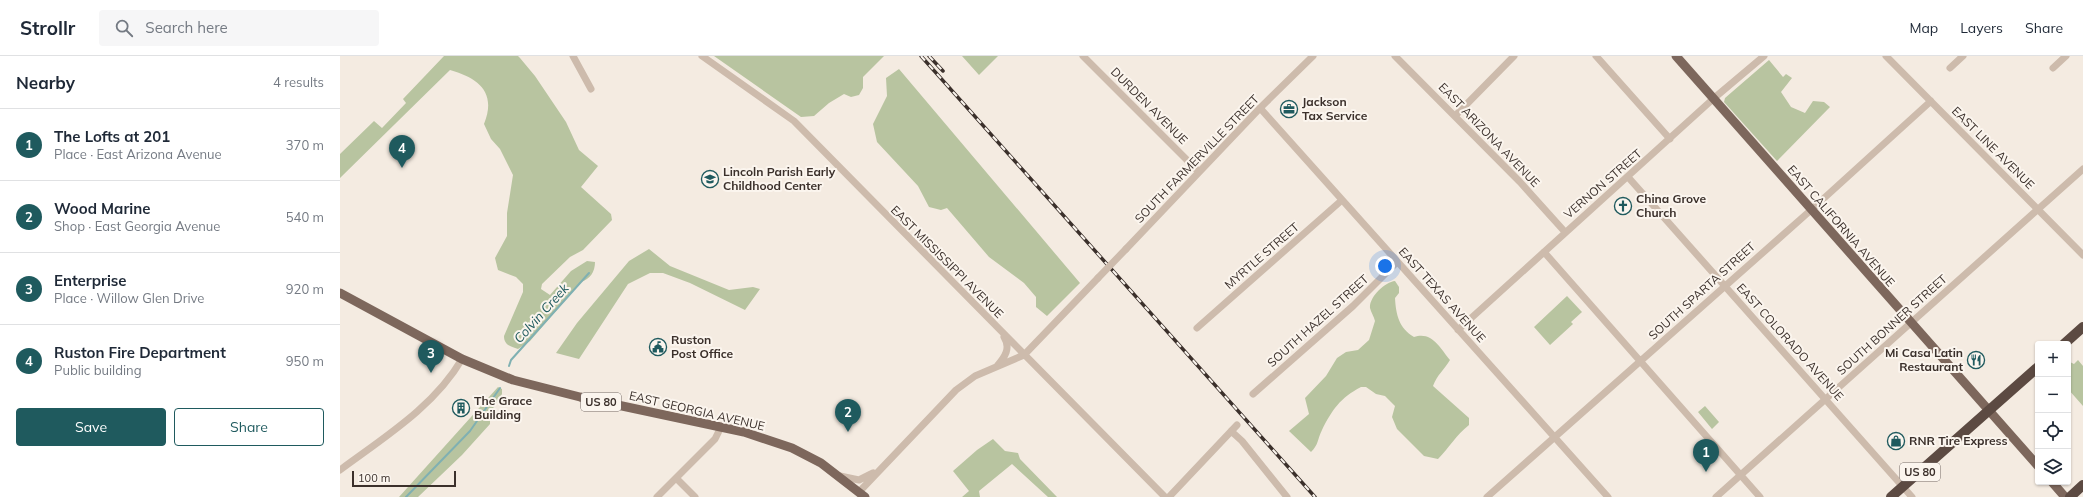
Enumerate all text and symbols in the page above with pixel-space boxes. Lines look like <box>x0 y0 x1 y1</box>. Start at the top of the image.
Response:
search box <box>99 10 379 46</box>
text: Strollr <box>20 16 75 40</box>
icon: search <box>113 17 135 39</box>
text: Search here <box>145 18 228 37</box>
text: Map <box>1909 19 1938 37</box>
text: Layers <box>1960 19 2003 37</box>
text: Share <box>2025 19 2063 37</box>
street label: DURDEN AVENUE <box>1108 64 1191 147</box>
text: Nearby <box>16 72 75 93</box>
text: 4 results <box>273 74 324 90</box>
street label: EAST ARIZONA AVENUE <box>1436 79 1543 190</box>
street label: SOUTH FARMERVILLE STREET <box>1131 91 1262 226</box>
place label: Jackson Tax Service <box>1302 94 1368 123</box>
office icon: Jackson Tax Service <box>1279 99 1299 119</box>
street label: EAST LINE AVENUE <box>1949 103 2038 192</box>
text: The Lofts at 201 <box>54 127 170 146</box>
pin: 4 <box>389 135 415 168</box>
text: 1 <box>25 137 33 153</box>
text: 370 m <box>286 137 324 153</box>
street label: VERNON STREET <box>1561 145 1645 221</box>
text: Place · East Arizona Avenue <box>54 146 222 162</box>
street label: EAST CALIFORNIA AVENUE <box>1784 162 1898 290</box>
place label: Lincoln Parish Early Childhood Center <box>723 164 836 193</box>
school or university icon: Lincoln Parish Early Childhood Center <box>700 169 720 189</box>
place label: China Grove Church <box>1636 191 1706 220</box>
church icon: China Grove Church <box>1613 196 1633 216</box>
text: Wood Marine <box>54 199 150 218</box>
street label: EAST MISSISSIPPI AVENUE <box>888 202 1007 321</box>
text: 2 <box>25 209 33 225</box>
text: 540 m <box>286 209 324 225</box>
text: Shop · East Georgia Avenue <box>54 218 220 234</box>
street label: MYRTLE STREET <box>1221 219 1303 292</box>
street label: SOUTH SPARTA STREET <box>1645 238 1759 343</box>
street label: EAST TEXAS AVENUE <box>1396 244 1489 345</box>
your location <box>1375 256 1395 276</box>
text: Enterprise <box>54 271 127 290</box>
street label: SOUTH HAZEL STREET <box>1264 271 1372 370</box>
street label: SOUTH BONNER STREET <box>1834 271 1950 378</box>
water label: Colvin Creek <box>510 280 572 346</box>
street label: EAST COLORADO AVENUE <box>1734 280 1847 403</box>
text: 3 <box>25 281 33 297</box>
text: 920 m <box>286 281 324 297</box>
text: Place · Willow Glen Drive <box>54 290 204 306</box>
place label: Ruston Post Office <box>671 332 734 361</box>
public building icon: Ruston Post Office <box>648 337 668 357</box>
pin: 3 <box>418 340 444 373</box>
map controls <box>2035 341 2071 485</box>
button: + <box>2035 341 2071 377</box>
text: Ruston Fire Department <box>54 343 226 362</box>
place label: Mi Casa Latin Restaurant <box>1885 345 1963 374</box>
restaurant icon: Mi Casa Latin Restaurant <box>1966 350 1986 370</box>
text: 4 <box>25 353 33 369</box>
text: 950 m <box>286 353 324 369</box>
text: Public building <box>54 362 142 378</box>
button: − <box>2035 377 2071 413</box>
street label: EAST GEORGIA AVENUE <box>628 388 766 433</box>
place label: The Grace Building <box>474 393 532 422</box>
road number: US 80 <box>581 393 621 411</box>
building icon: The Grace Building <box>451 398 471 418</box>
pin: 2 <box>835 399 861 432</box>
button: Save <box>16 408 166 446</box>
button: Share <box>174 408 324 446</box>
button: locate <box>2035 413 2071 449</box>
shop icon: RNR Tire Express <box>1886 431 1906 451</box>
place label: RNR Tire Express <box>1909 433 2008 448</box>
pin: 1 <box>1693 439 1719 472</box>
button: layers <box>2035 449 2071 485</box>
road number: US 80 <box>1900 463 1940 481</box>
scale bar <box>352 469 456 488</box>
text: 100 m <box>358 471 390 485</box>

